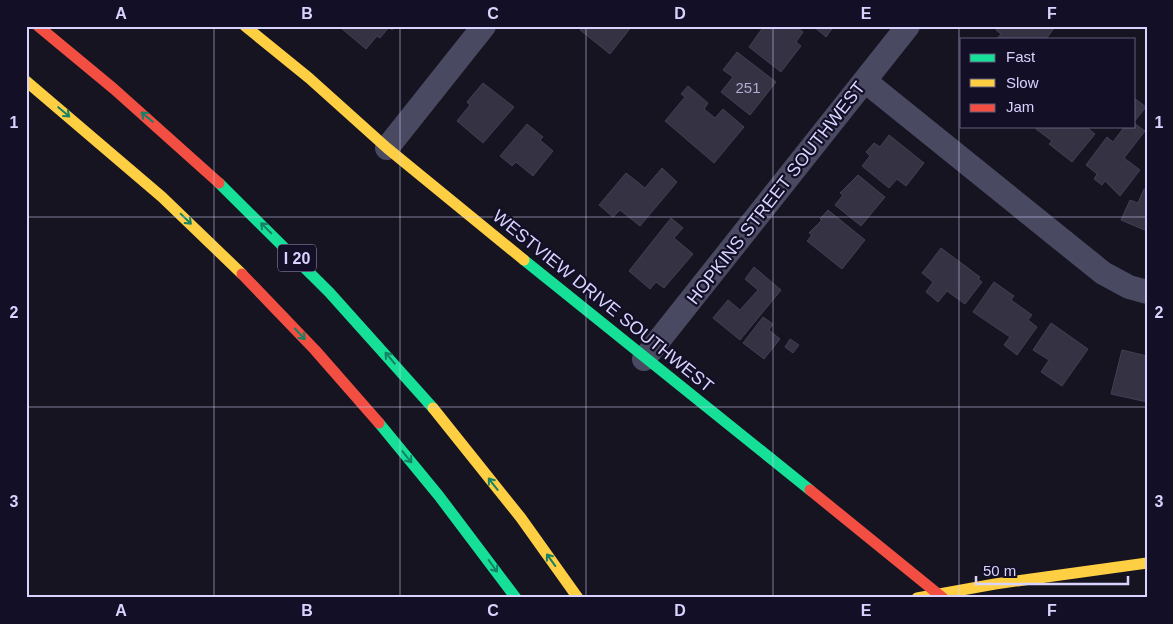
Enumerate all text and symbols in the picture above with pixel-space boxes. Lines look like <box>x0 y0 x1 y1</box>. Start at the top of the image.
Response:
text: A <box>115 5 127 22</box>
text: B <box>301 5 313 22</box>
text: C <box>487 5 499 22</box>
text: D <box>674 5 686 22</box>
text: E <box>861 5 872 22</box>
text: F <box>1047 5 1057 22</box>
legend <box>960 38 1136 128</box>
text: Fast <box>1006 48 1036 65</box>
text: Slow <box>1006 74 1039 91</box>
street label: HOPKINS STREET SOUTHWEST <box>683 78 869 308</box>
house number: 251 <box>735 79 761 96</box>
text: Jam <box>1006 98 1034 115</box>
one-way arrow <box>57 106 70 118</box>
one-way arrow <box>141 111 154 122</box>
text: 1 <box>10 114 19 131</box>
text: 1 <box>1155 114 1164 131</box>
street label: WESTVIEW DRIVE SOUTHWEST <box>489 206 717 396</box>
one-way arrow <box>179 213 192 225</box>
one-way arrow <box>261 222 273 234</box>
road number: I 20 <box>278 244 316 272</box>
text: 2 <box>10 304 19 321</box>
text: 2 <box>1155 304 1164 321</box>
one-way arrow <box>294 328 306 341</box>
one-way arrow <box>384 352 396 365</box>
one-way arrow <box>402 450 413 463</box>
one-way arrow <box>488 478 499 491</box>
text: 3 <box>10 493 19 510</box>
text: 3 <box>1155 493 1164 510</box>
one-way arrow <box>546 553 556 567</box>
scale bar <box>976 554 1128 586</box>
one-way arrow <box>488 559 498 573</box>
text: 50 m <box>983 562 1016 579</box>
text: A <box>115 602 127 619</box>
text: B <box>301 602 313 619</box>
text: C <box>487 602 499 619</box>
text: D <box>674 602 686 619</box>
text: E <box>861 602 872 619</box>
text: F <box>1047 602 1057 619</box>

